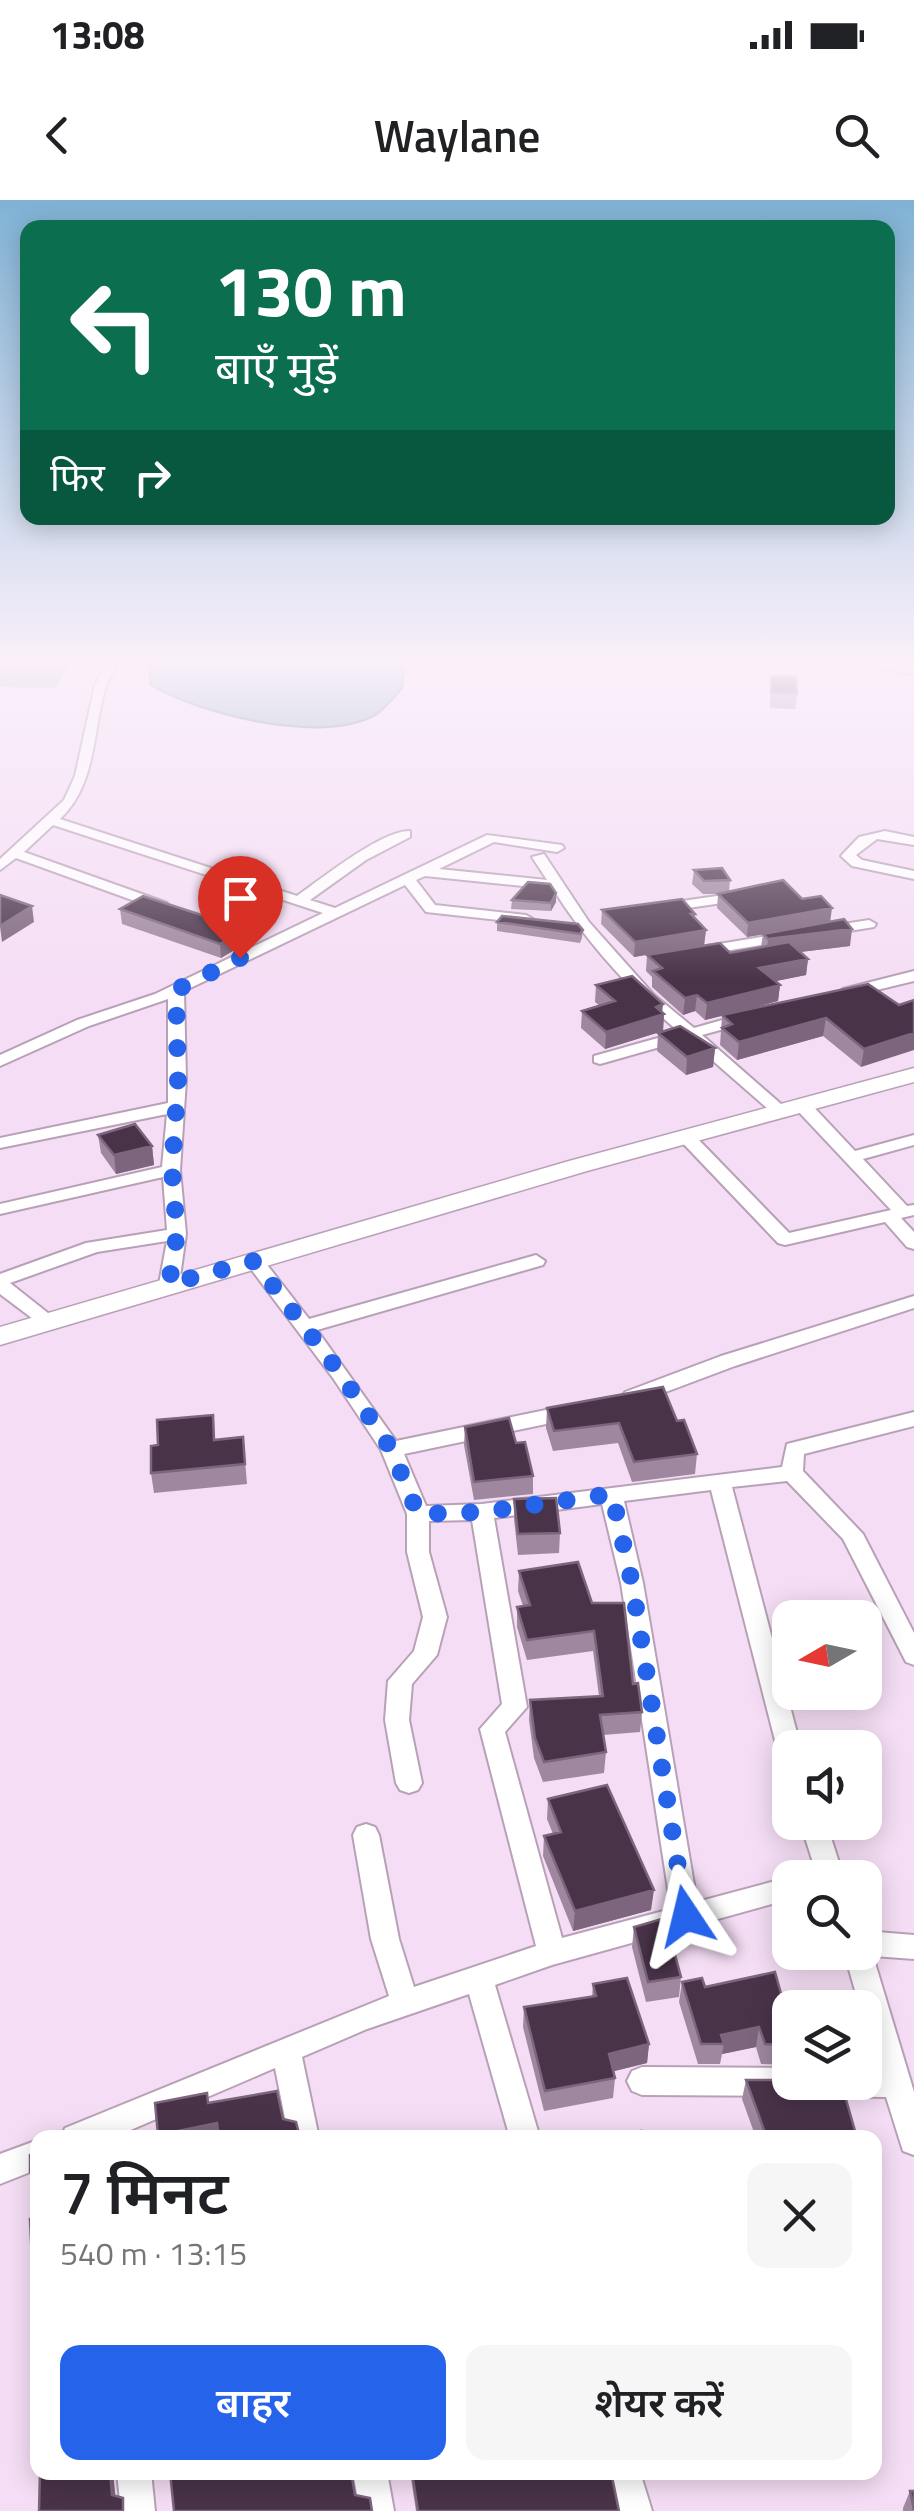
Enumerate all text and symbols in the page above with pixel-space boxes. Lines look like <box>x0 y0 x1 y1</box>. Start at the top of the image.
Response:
text: 13:08 <box>50 6 145 64</box>
text: Waylane <box>374 101 540 169</box>
icon: back <box>30 108 85 163</box>
icon: search <box>829 108 884 163</box>
text: 130 m <box>215 237 407 343</box>
icon: left <box>50 260 180 390</box>
text: बाएँ मुड़ें <box>215 333 338 401</box>
text: फिर <box>50 448 105 506</box>
icon: right <box>125 450 180 505</box>
pin <box>198 856 283 959</box>
icon: arrive <box>213 871 268 926</box>
north arrow <box>772 1600 882 1710</box>
map controls <box>772 1600 882 2100</box>
button: sound <box>772 1730 882 1840</box>
button: search <box>772 1860 882 1970</box>
position arrow <box>634 1864 738 1968</box>
button: layers <box>772 1990 882 2100</box>
text: 7 मिनट <box>60 2146 229 2237</box>
button: close <box>747 2163 852 2268</box>
text: 540 m · 13:15 <box>60 2229 247 2277</box>
button: बाहर <box>60 2345 446 2460</box>
button: शेयर करें <box>466 2345 852 2460</box>

